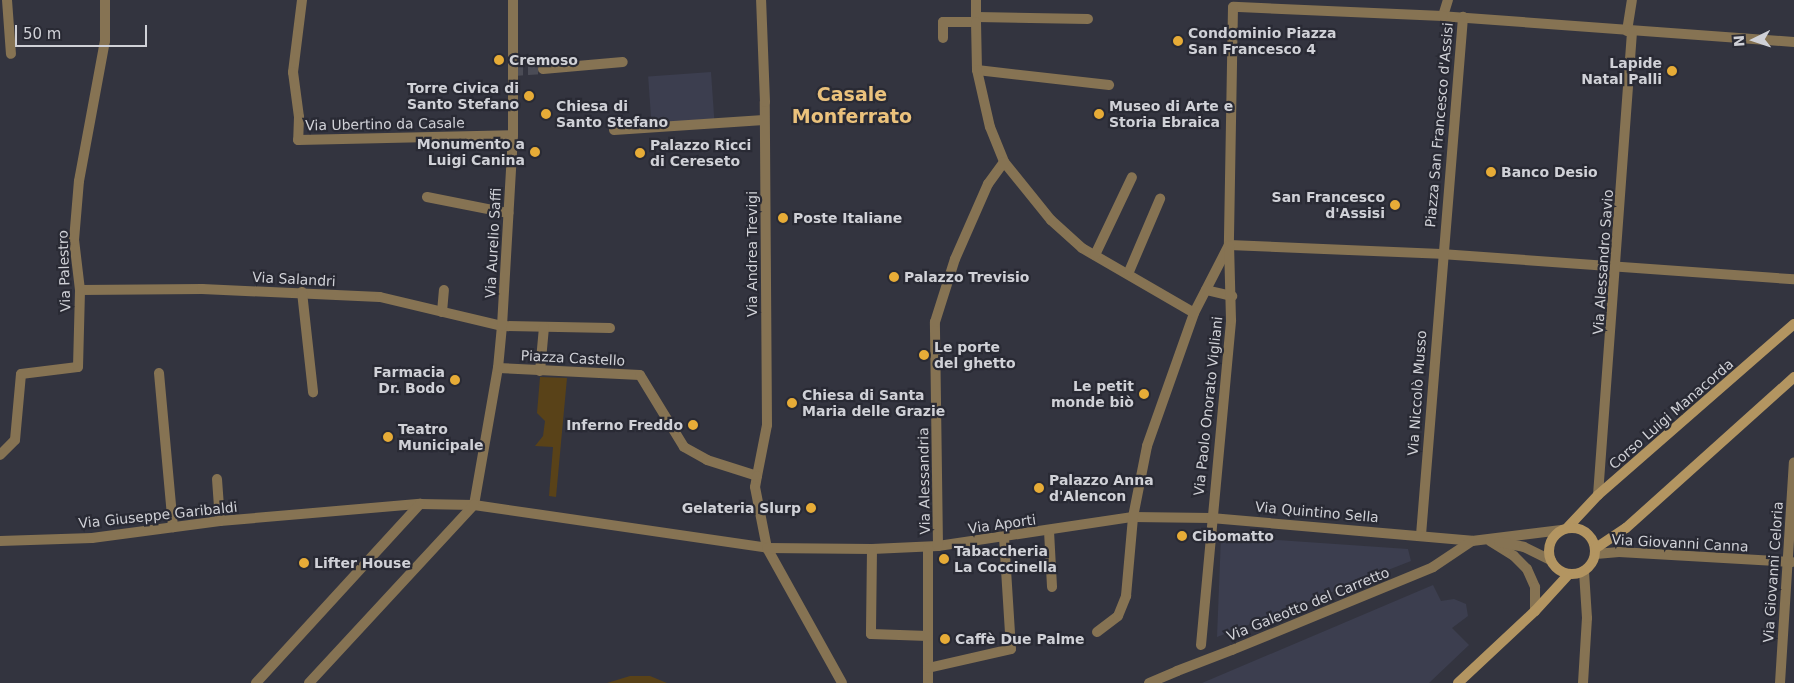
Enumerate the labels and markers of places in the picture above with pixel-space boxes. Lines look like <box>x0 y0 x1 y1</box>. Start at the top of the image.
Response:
place label: Condominio Piazza San Francesco 4 <box>1188 25 1336 58</box>
marker: Condominio Piazza San Francesco 4 <box>1172 35 1184 47</box>
place label: Cremoso <box>509 52 578 68</box>
marker: Cremoso <box>493 54 505 66</box>
place label: Lapide Natal Palli <box>1581 55 1662 88</box>
marker: Lapide Natal Palli <box>1666 65 1678 77</box>
place label: Torre Civica di Santo Stefano <box>407 80 519 112</box>
marker: Torre Civica di Santo Stefano <box>523 90 535 102</box>
place label: Chiesa di Santo Stefano <box>556 98 668 130</box>
place label: Museo di Arte e Storia Ebraica <box>1109 98 1233 130</box>
marker: Chiesa di Santo Stefano <box>540 108 552 120</box>
marker: Museo di Arte e Storia Ebraica <box>1093 108 1105 120</box>
place label: Monumento a Luigi Canina <box>417 136 525 168</box>
place label: Palazzo Ricci di Cereseto <box>650 137 751 170</box>
marker: Monumento a Luigi Canina <box>529 146 541 158</box>
marker: Palazzo Ricci di Cereseto <box>634 147 646 159</box>
place label: Banco Desio <box>1501 164 1598 180</box>
marker: Banco Desio <box>1485 166 1497 178</box>
place label: San Francesco d'Assisi <box>1272 189 1385 222</box>
marker: San Francesco d'Assisi <box>1389 199 1401 211</box>
place label: Poste Italiane <box>793 210 902 226</box>
marker: Poste Italiane <box>777 212 789 224</box>
place label: Palazzo Trevisio <box>904 269 1029 285</box>
marker: Palazzo Trevisio <box>888 271 900 283</box>
place label: Le porte del ghetto <box>934 339 1016 372</box>
marker: Le porte del ghetto <box>918 349 930 361</box>
place label: Farmacia Dr. Bodo <box>373 364 445 397</box>
marker: Farmacia Dr. Bodo <box>449 374 461 386</box>
place label: Le petit monde biò <box>1051 378 1134 411</box>
place label: Chiesa di Santa Maria delle Grazie <box>802 387 945 420</box>
marker: Le petit monde biò <box>1138 388 1150 400</box>
marker: Chiesa di Santa Maria delle Grazie <box>786 397 798 409</box>
place label: Inferno Freddo <box>566 417 683 433</box>
marker: Inferno Freddo <box>687 419 699 431</box>
place label: Teatro Municipale <box>398 421 484 454</box>
marker: Teatro Municipale <box>382 431 394 443</box>
place label: Palazzo Anna d'Alencon <box>1049 472 1154 504</box>
marker: Palazzo Anna d'Alencon <box>1033 482 1045 494</box>
place label: Gelateria Slurp <box>682 500 801 516</box>
marker: Gelateria Slurp <box>805 502 817 514</box>
place label: Cibomatto <box>1192 528 1274 544</box>
marker: Cibomatto <box>1176 530 1188 542</box>
place label: Tabaccheria La Coccinella <box>954 543 1057 576</box>
marker: Tabaccheria La Coccinella <box>938 553 950 565</box>
place label: Lifter House <box>314 555 411 571</box>
marker: Lifter House <box>298 557 310 569</box>
place label: Caffè Due Palme <box>955 631 1085 647</box>
marker: Caffè Due Palme <box>939 633 951 645</box>

